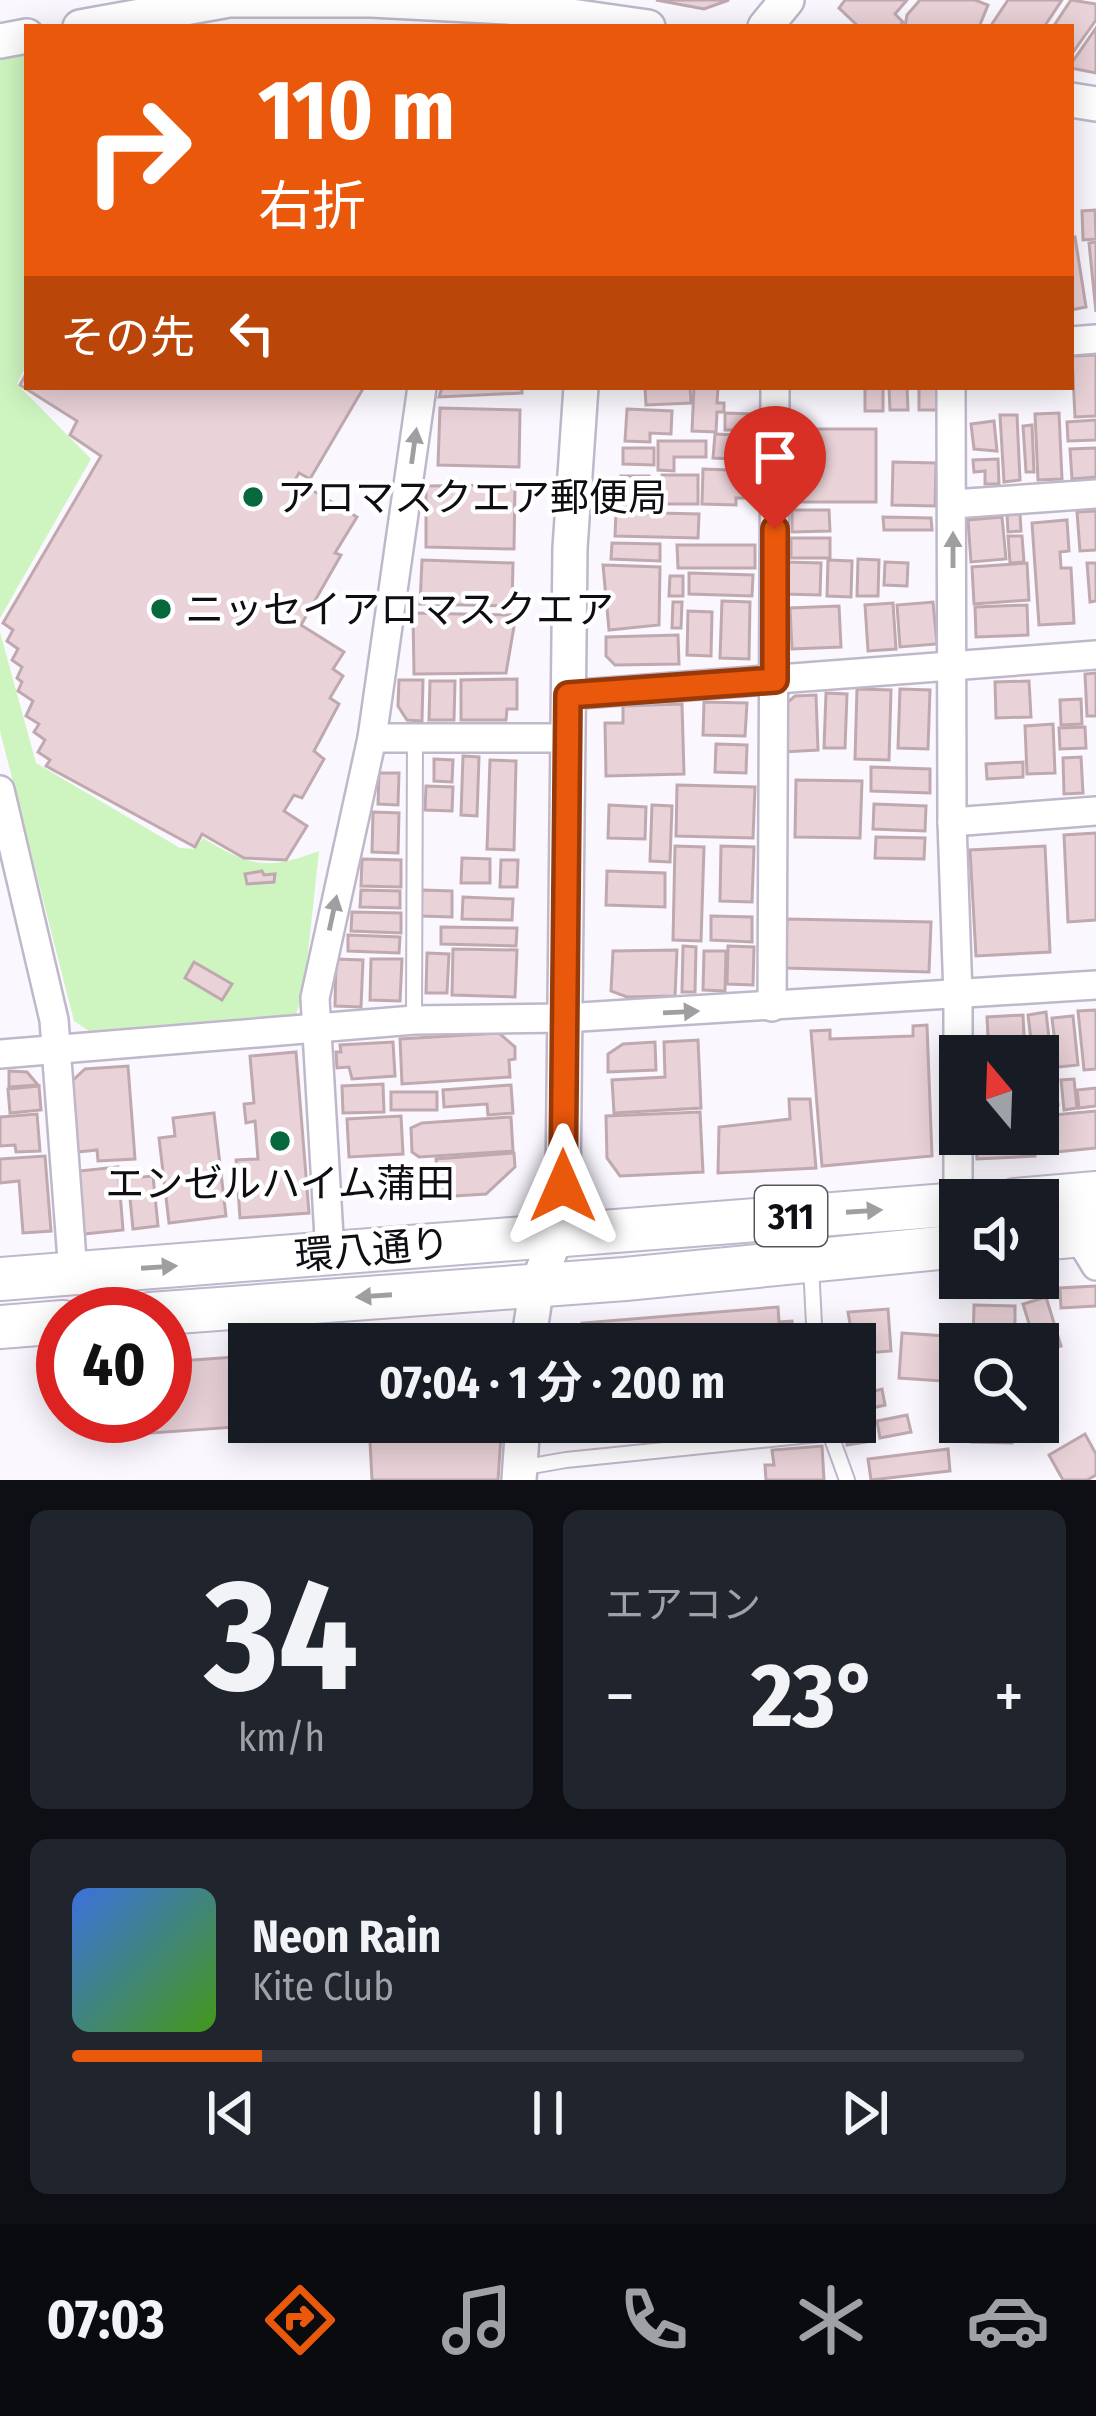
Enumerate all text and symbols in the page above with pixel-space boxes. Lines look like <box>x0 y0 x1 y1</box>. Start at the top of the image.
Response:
text: 110 m <box>258 60 455 161</box>
icon: right <box>60 72 216 228</box>
text: 右折 <box>258 175 366 239</box>
icon: left <box>219 300 285 366</box>
text: その先 <box>60 311 195 365</box>
pin <box>724 406 826 529</box>
icon: arrive <box>742 424 808 490</box>
one-way arrow <box>404 427 423 464</box>
place label: アロマスクエア郵便局 <box>277 475 667 521</box>
marker: アロマスクエア郵便局 <box>240 484 266 510</box>
one-way arrow <box>943 530 963 568</box>
place label: ニッセイアロマスクエア <box>185 587 614 633</box>
marker: ニッセイアロマスクエア <box>148 596 174 622</box>
one-way arrow <box>324 894 343 931</box>
one-way arrow <box>663 1002 700 1021</box>
north arrow <box>939 1035 1059 1155</box>
map controls <box>939 1035 1059 1443</box>
position arrow <box>500 1123 626 1249</box>
marker: エンゼルハイム蒲田 <box>267 1128 293 1154</box>
place label: エンゼルハイム蒲田 <box>105 1161 455 1207</box>
button: sound <box>939 1179 1059 1299</box>
road number: 311 <box>755 1186 827 1246</box>
one-way arrow <box>846 1202 883 1221</box>
street label: 環八通り <box>292 1220 452 1280</box>
one-way arrow <box>140 1257 178 1276</box>
speed limit sign: 40 <box>36 1287 192 1443</box>
one-way arrow <box>355 1287 392 1306</box>
button: search <box>939 1323 1059 1443</box>
text: 07:04 · 1 分 · 200 m <box>379 1356 725 1410</box>
text: 34 <box>205 1543 358 1730</box>
text: エアコン <box>605 1582 761 1628</box>
text: 23° <box>751 1642 878 1750</box>
text: − <box>605 1657 635 1736</box>
text: + <box>994 1657 1024 1736</box>
text: km/h <box>238 1715 325 1761</box>
text: Neon Rain <box>252 1910 441 1964</box>
text: Kite Club <box>252 1964 394 2010</box>
icon: previous <box>198 2080 264 2146</box>
icon: pause <box>515 2080 581 2146</box>
icon: next <box>832 2080 898 2146</box>
icon: directions <box>258 2278 342 2362</box>
icon: music <box>435 2278 519 2362</box>
icon: phone <box>612 2278 696 2362</box>
icon: climate <box>789 2278 873 2362</box>
icon: car <box>966 2278 1050 2362</box>
text: 07:03 <box>46 2288 165 2352</box>

